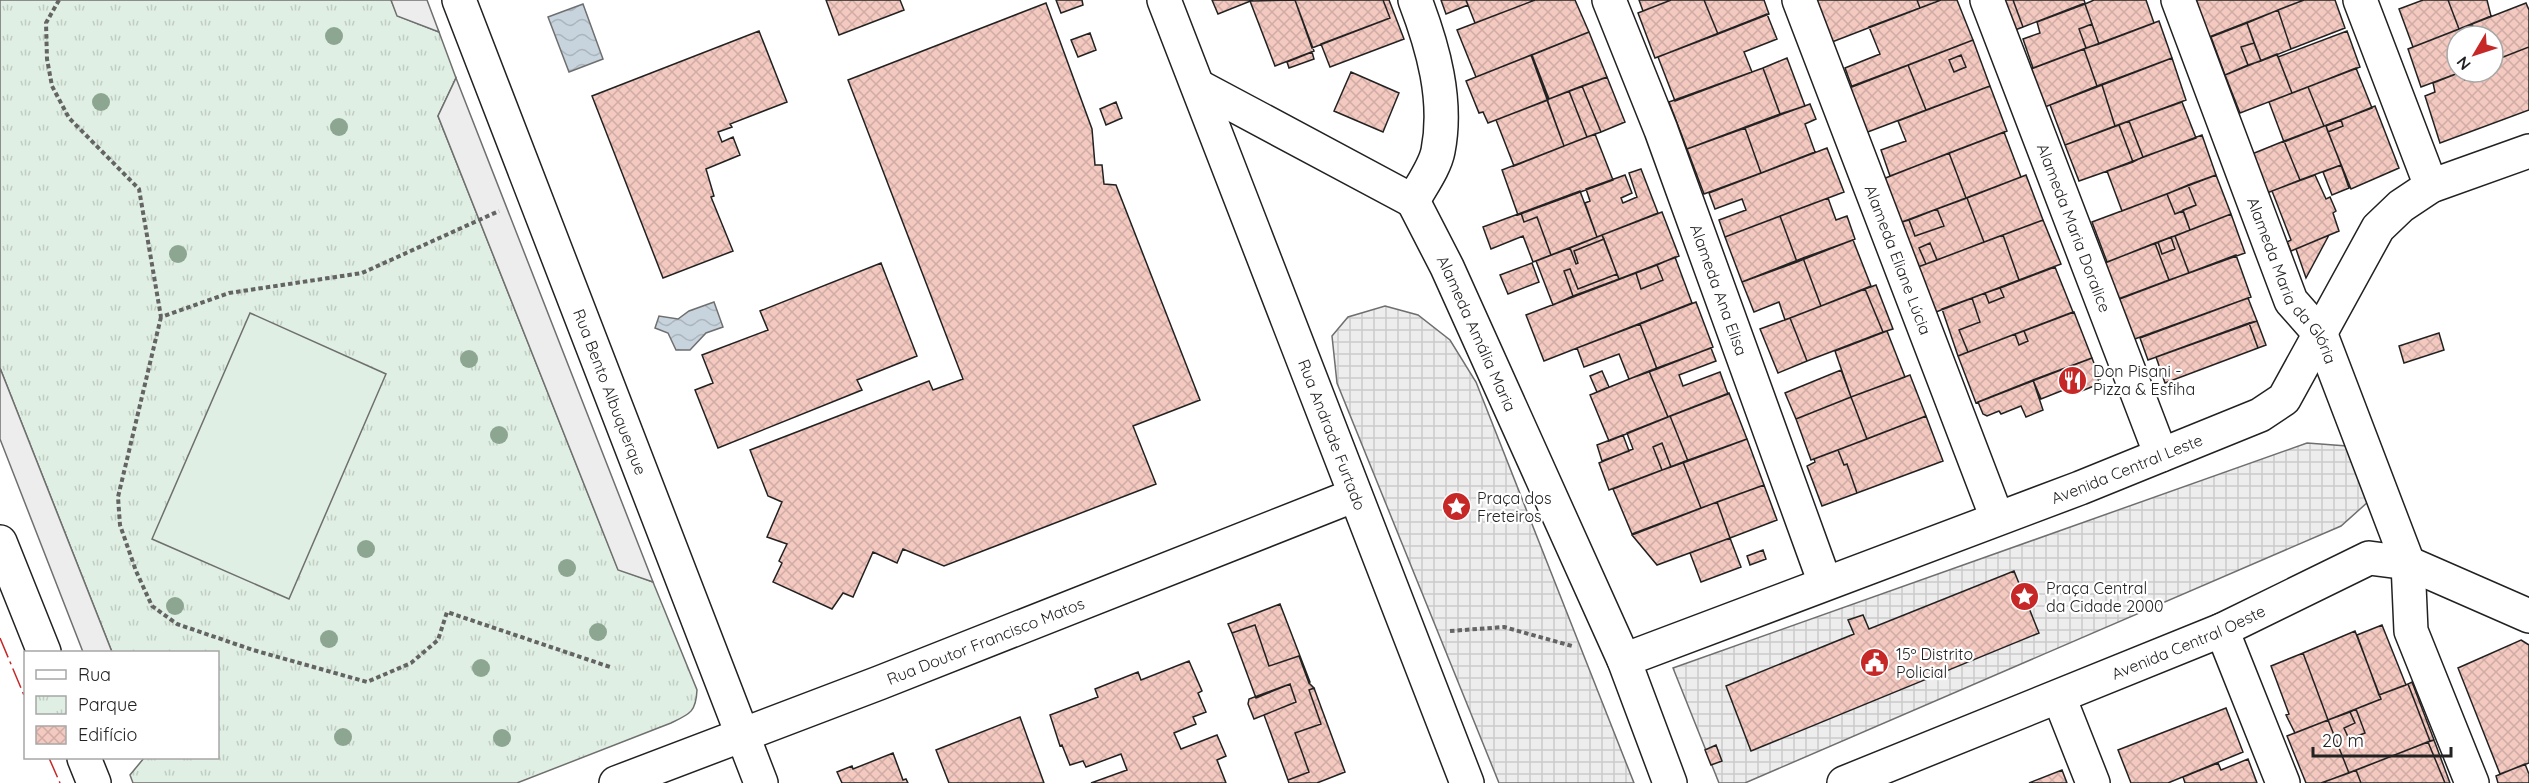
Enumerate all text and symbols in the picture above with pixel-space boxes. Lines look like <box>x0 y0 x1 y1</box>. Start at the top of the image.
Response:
north arrow <box>2445 24 2505 84</box>
text: N <box>2452 53 2475 74</box>
street label: Alameda Maria Doralice <box>2033 141 2116 315</box>
street label: Alameda Eliane Lúcia <box>1861 182 1936 337</box>
street label: Alameda Maria da Glória <box>2243 194 2341 366</box>
street label: Alameda Ana Elisa <box>1686 221 1752 358</box>
street label: Alameda Amália Maria <box>1433 252 1521 415</box>
street label: Rua Bento Albuquerque <box>569 306 651 478</box>
street label: Rua Andrade Furtado <box>1294 356 1370 513</box>
place label: Don Pisani - Pizza & Esfiha <box>2093 361 2195 399</box>
restaurant icon: Don Pisani - Pizza & Esfiha <box>2056 364 2088 396</box>
street label: Avenida Central Leste <box>2048 429 2205 508</box>
place label: Praça dos Freteiros <box>1477 488 1551 526</box>
place icon: Praça dos Freteiros <box>1440 491 1472 523</box>
place label: Praça Central da Cidade 2000 <box>2046 578 2164 616</box>
place icon: Praça Central da Cidade 2000 <box>2009 581 2041 613</box>
street label: Rua Doutor Francisco Matos <box>884 593 1087 689</box>
street label: Avenida Central Oeste <box>2109 600 2268 684</box>
place label: 15º Distrito Policial <box>1896 644 1973 682</box>
public building icon: 15º Distrito Policial <box>1859 647 1891 679</box>
legend <box>24 651 219 759</box>
text: Rua <box>78 663 111 686</box>
text: Parque <box>78 693 137 716</box>
scale bar <box>2313 720 2451 758</box>
text: Edifício <box>78 723 137 746</box>
text: 20 m <box>2322 729 2364 752</box>

